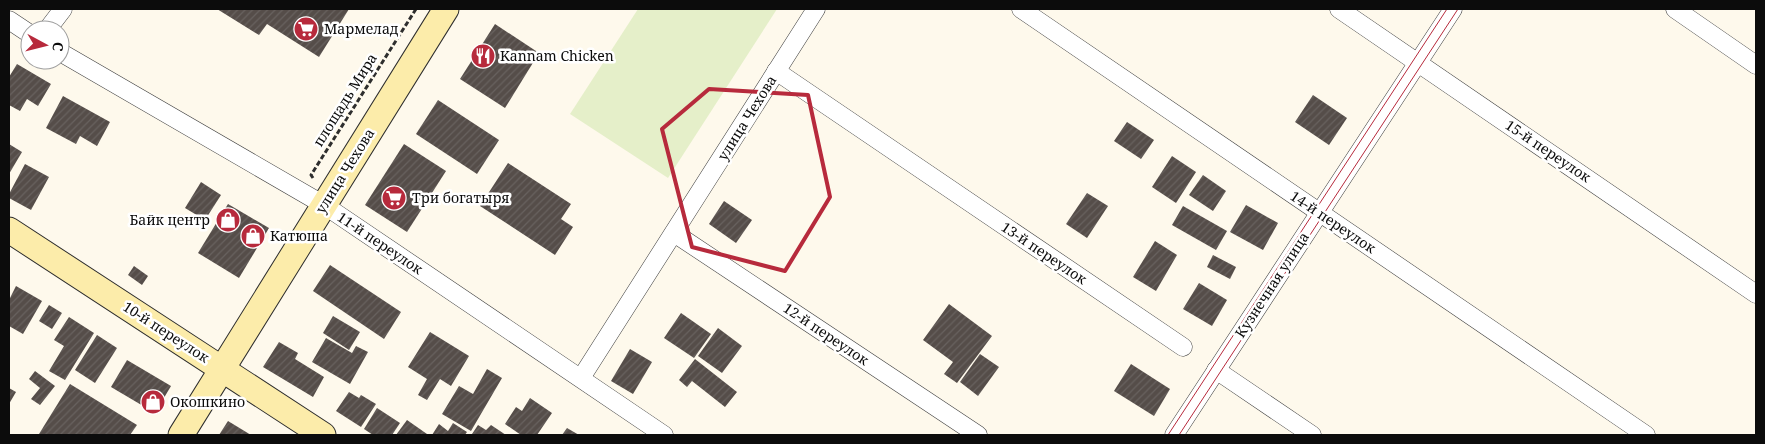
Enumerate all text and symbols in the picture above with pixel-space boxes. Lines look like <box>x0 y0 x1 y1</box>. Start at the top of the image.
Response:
supermarket icon: Мармелад <box>293 16 319 42</box>
place label: Мармелад <box>324 19 399 38</box>
north arrow <box>20 20 70 70</box>
text: С <box>48 41 68 52</box>
restaurant icon: Kannam Chicken <box>470 43 496 69</box>
place label: Kannam Chicken <box>500 46 614 65</box>
street label: площадь Мира <box>308 49 381 150</box>
street label: улица Чехова <box>713 72 780 164</box>
street label: 15-й переулок <box>1502 115 1595 187</box>
street label: улица Чехова <box>311 125 378 217</box>
supermarket icon: Три богатыря <box>381 185 407 211</box>
street label: 14-й переулок <box>1287 186 1380 258</box>
place label: Три богатыря <box>412 188 509 207</box>
shop icon: Байк центр <box>215 207 241 233</box>
street label: 11-й переулок <box>334 207 427 279</box>
place label: Байк центр <box>129 210 210 229</box>
street label: 13-й переулок <box>998 217 1091 289</box>
shop icon: Катюша <box>240 223 266 249</box>
place label: Катюша <box>270 226 328 245</box>
street label: Кузнечная улица <box>1230 228 1313 341</box>
street label: 10-й переулок <box>120 297 214 367</box>
street label: 12-й переулок <box>780 298 873 370</box>
shop icon: Окошкино <box>140 389 166 415</box>
place label: Окошкино <box>170 392 245 411</box>

